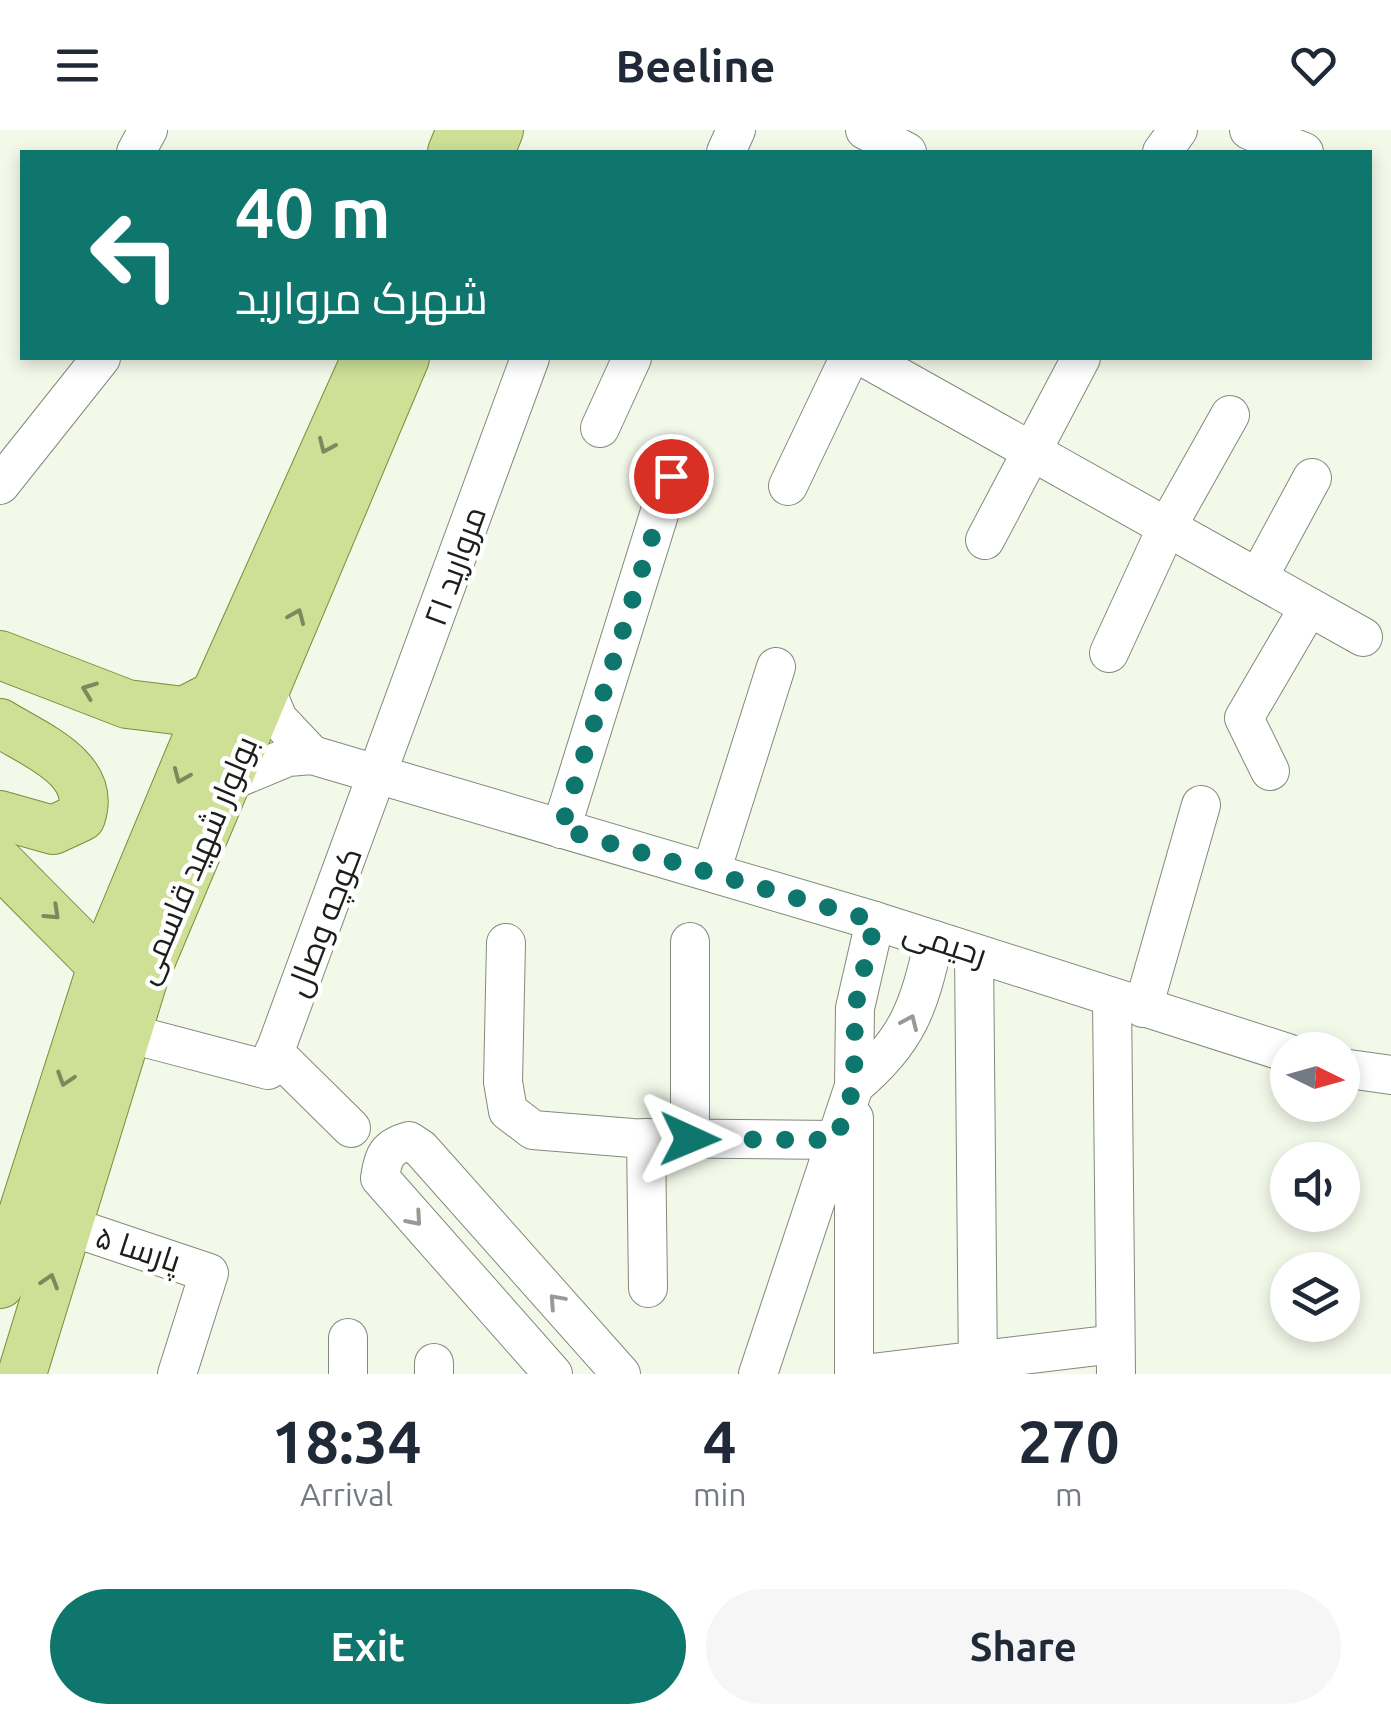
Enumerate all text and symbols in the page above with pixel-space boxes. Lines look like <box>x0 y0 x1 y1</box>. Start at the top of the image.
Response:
icon: menu <box>50 38 105 93</box>
icon: heart <box>1286 38 1341 93</box>
text: Beeline <box>615 40 776 91</box>
text: 40 m <box>235 173 391 251</box>
icon: left <box>70 190 200 320</box>
text: شهرک مروارید <box>235 272 488 323</box>
pin <box>629 434 714 519</box>
one-way arrow <box>318 436 338 454</box>
icon: arrive <box>644 449 699 504</box>
street label: مروارید ۲۱ <box>416 501 493 631</box>
one-way arrow <box>286 608 306 626</box>
one-way arrow <box>81 681 99 701</box>
street label: بولوار شهید قاسمی <box>127 730 265 990</box>
one-way arrow <box>173 766 193 784</box>
street label: کوچه وصال <box>278 842 372 1003</box>
one-way arrow <box>41 901 60 919</box>
street label: رحیمی <box>898 912 992 974</box>
one-way arrow <box>898 1014 918 1032</box>
north arrow <box>1270 1032 1360 1122</box>
map controls <box>1270 1032 1360 1342</box>
one-way arrow <box>57 1070 77 1087</box>
position arrow <box>638 1087 742 1191</box>
button: sound <box>1270 1142 1360 1232</box>
one-way arrow <box>404 1207 422 1225</box>
street label: پارسا ۵ <box>90 1217 186 1283</box>
button: layers <box>1270 1252 1360 1342</box>
one-way arrow <box>38 1273 59 1290</box>
one-way arrow <box>550 1294 568 1313</box>
text: 18:34 <box>271 1407 422 1474</box>
text: 4 <box>703 1407 737 1474</box>
text: 270 <box>1018 1407 1120 1474</box>
text: Arrival <box>300 1476 393 1512</box>
text: min <box>693 1476 747 1512</box>
text: m <box>1055 1476 1083 1512</box>
button: Exit <box>50 1589 686 1704</box>
button: Share <box>706 1589 1341 1704</box>

